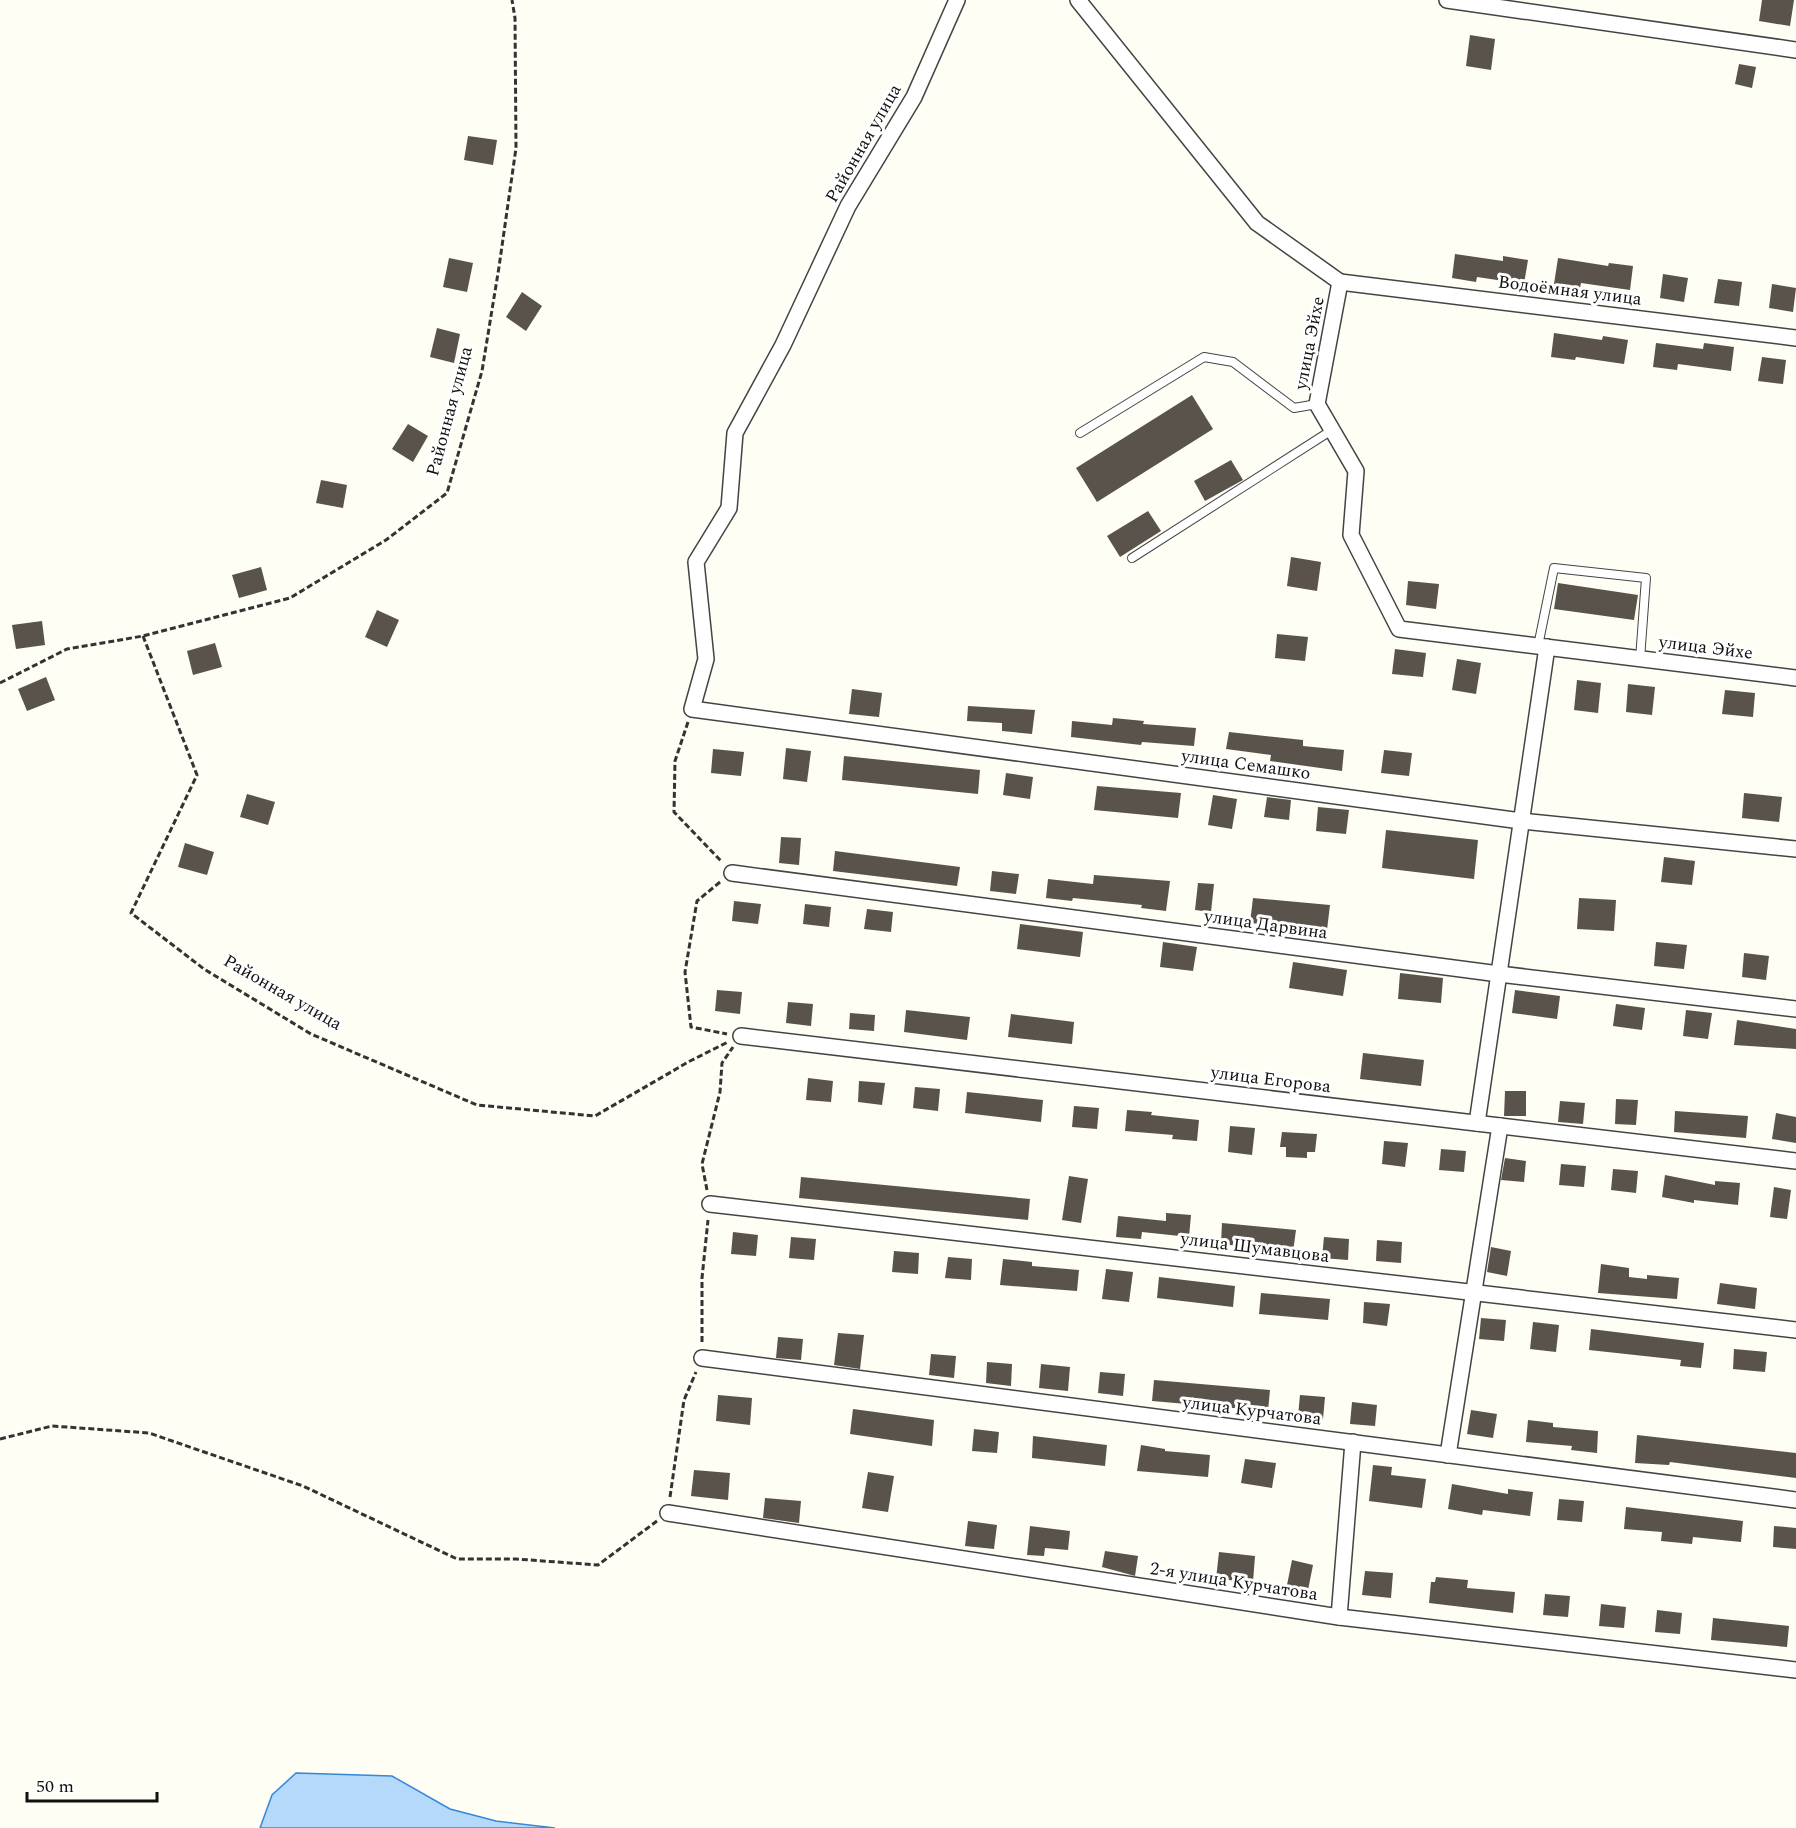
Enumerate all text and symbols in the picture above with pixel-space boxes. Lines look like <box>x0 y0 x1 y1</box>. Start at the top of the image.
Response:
street label: Районная улица <box>818 79 909 208</box>
street label: Водоёмная улица <box>1496 268 1644 313</box>
street label: улица Эйхе <box>1287 294 1332 393</box>
street label: Районная улица <box>419 343 480 479</box>
street label: улица Эйхе <box>1656 628 1755 667</box>
street label: улица Семашко <box>1179 742 1312 787</box>
street label: улица Дарвина <box>1201 902 1330 947</box>
street label: Районная улица <box>218 947 347 1038</box>
street label: улица Егорова <box>1208 1059 1333 1100</box>
street label: улица Шумавцова <box>1178 1225 1331 1270</box>
street label: улица Курчатова <box>1180 1388 1323 1432</box>
street label: 2-я улица Курчатова <box>1148 1555 1320 1608</box>
scale bar <box>27 1765 158 1803</box>
text: 50 m <box>36 1773 74 1800</box>

